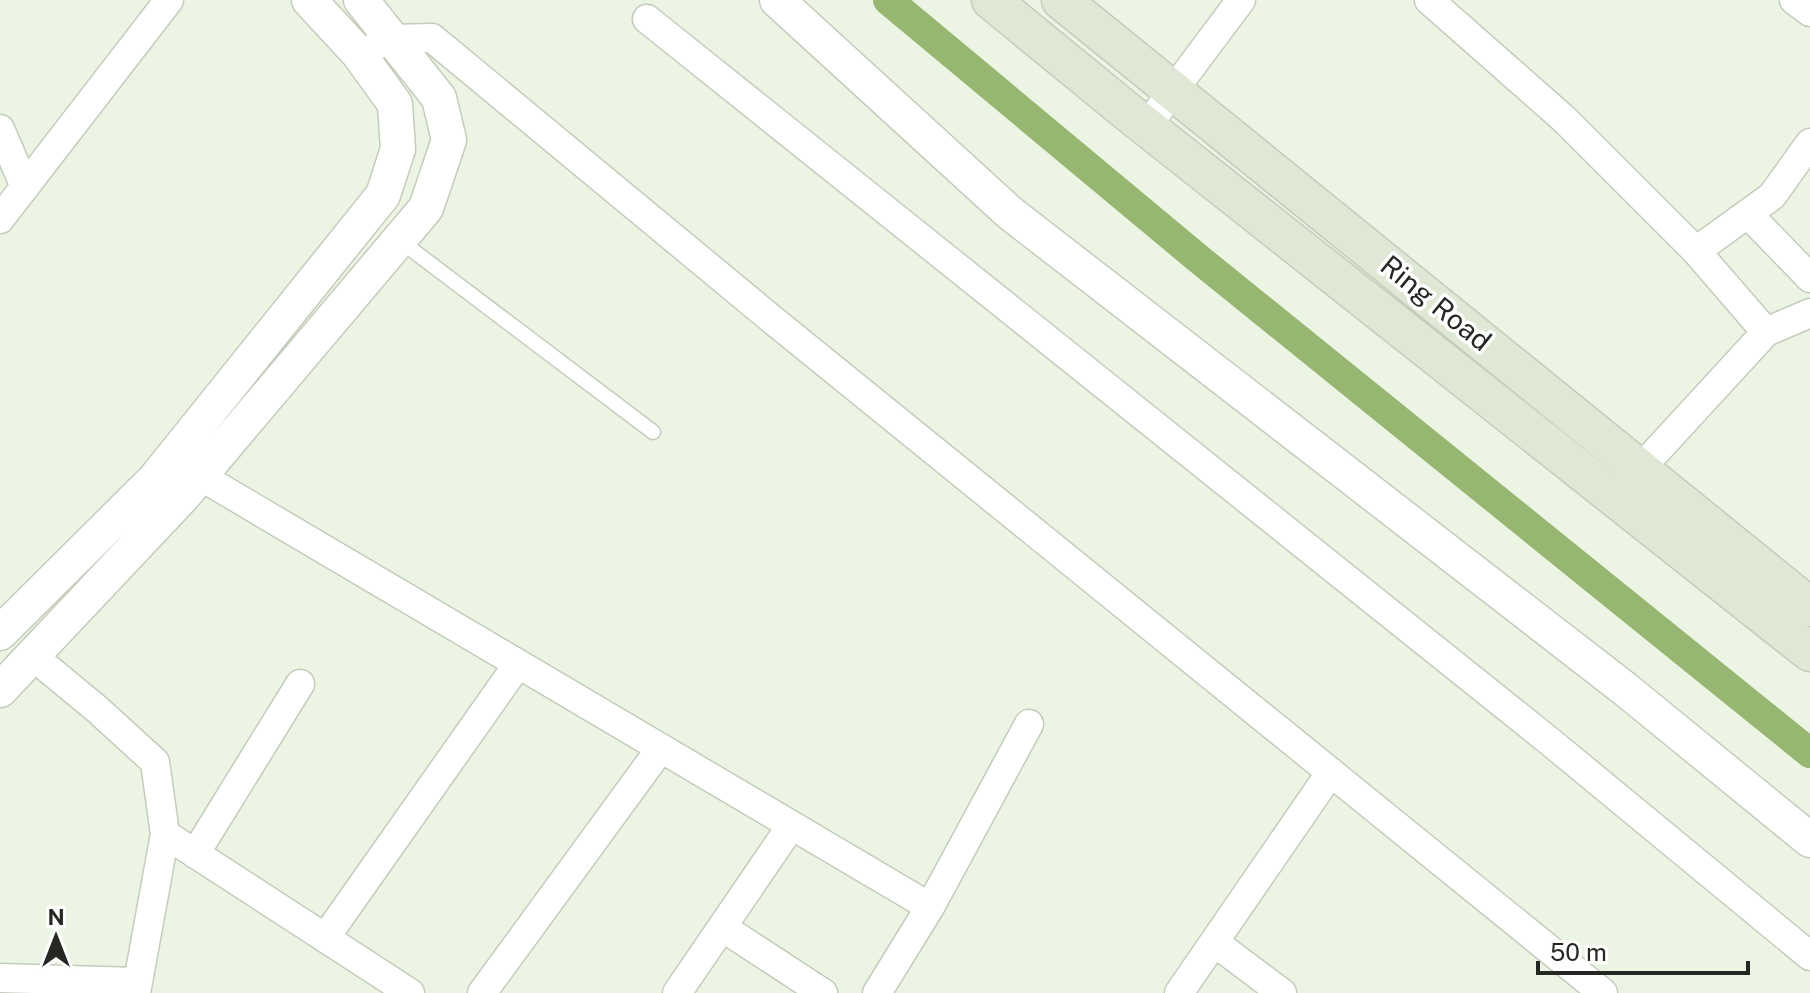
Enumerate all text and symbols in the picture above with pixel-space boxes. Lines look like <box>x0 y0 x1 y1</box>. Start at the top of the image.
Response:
street label: Ring Road <box>1374 248 1498 357</box>
north arrow <box>16 897 96 977</box>
text: N <box>47 904 65 930</box>
scale bar <box>1538 925 1748 975</box>
text: 50 m <box>1550 938 1607 966</box>

